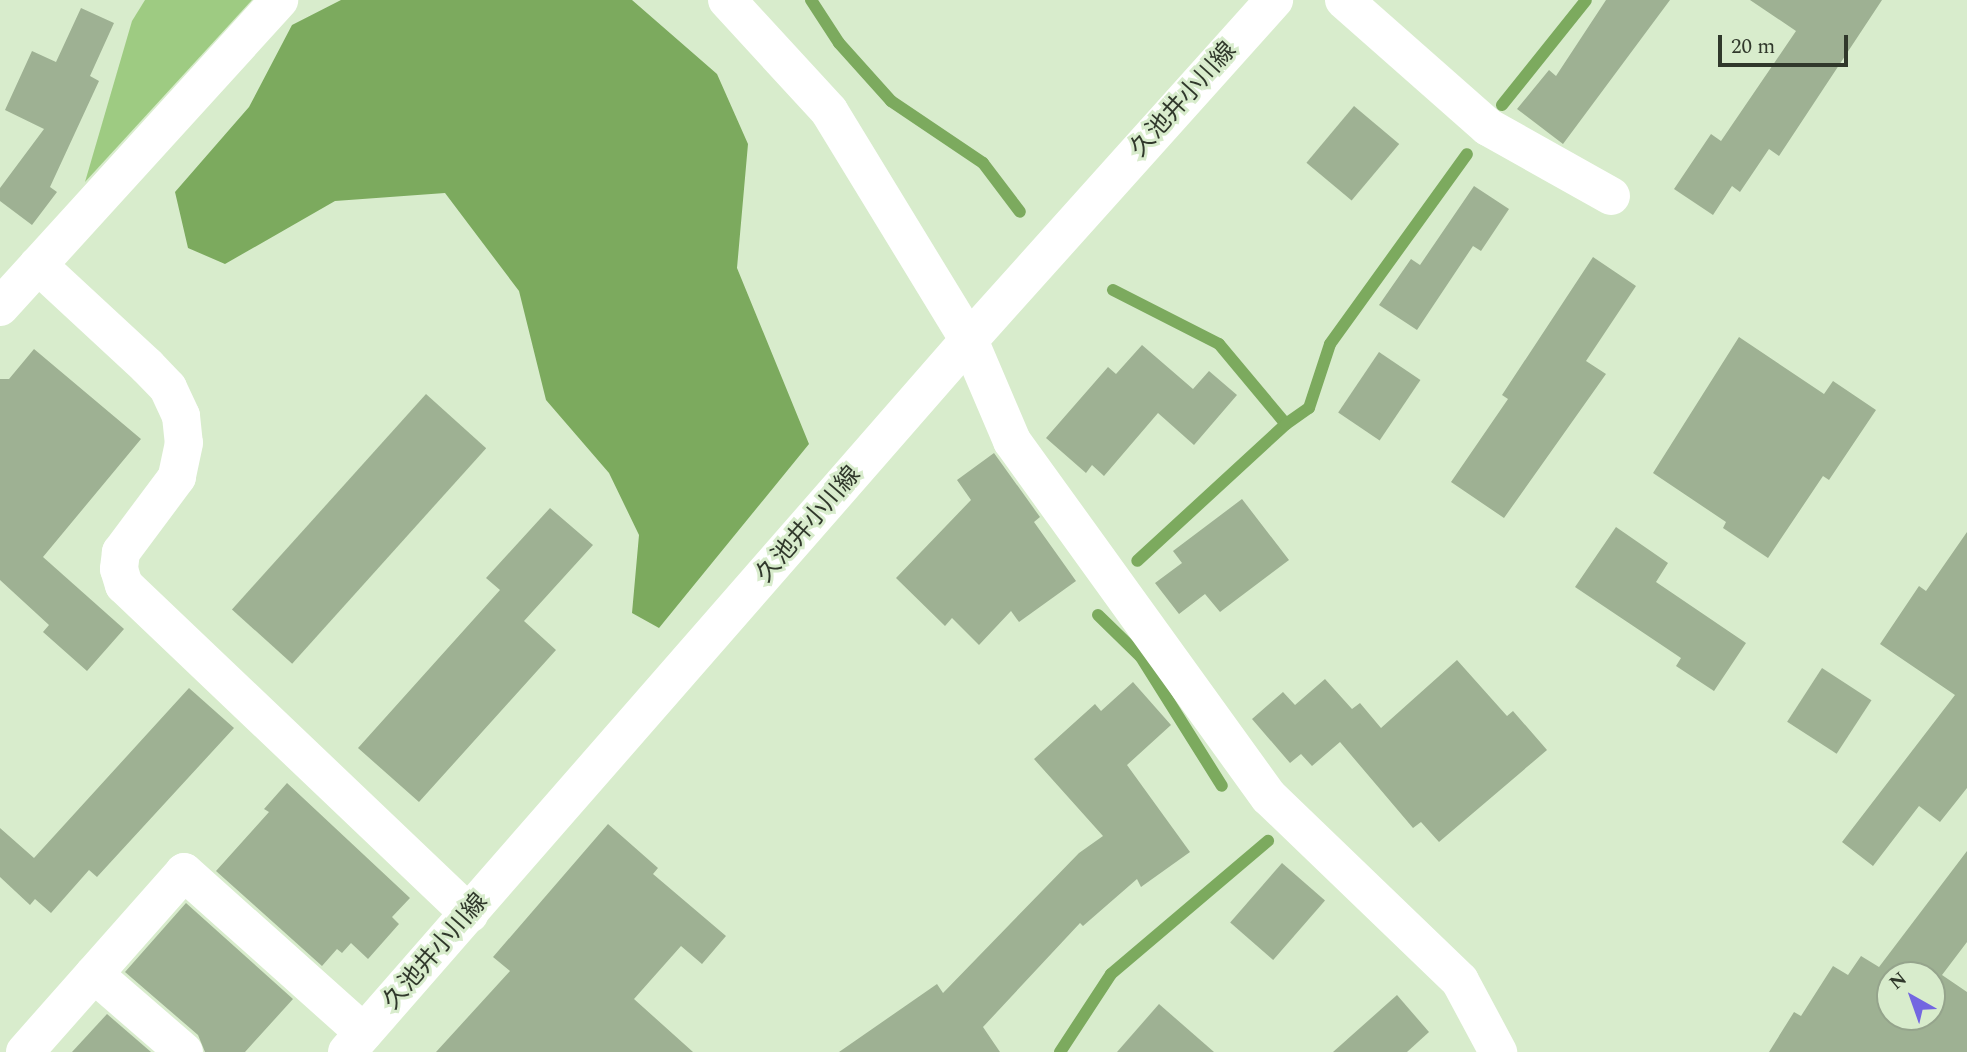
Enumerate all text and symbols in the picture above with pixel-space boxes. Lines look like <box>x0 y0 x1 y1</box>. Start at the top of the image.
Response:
scale bar <box>1722 21 1852 65</box>
text: 20 m <box>1731 31 1775 63</box>
street label: 久池井小川線 <box>1125 37 1243 163</box>
street label: 久池井小川線 <box>751 461 867 589</box>
street label: 久池井小川線 <box>378 888 494 1016</box>
north arrow <box>1876 961 1946 1031</box>
text: N <box>1883 965 1914 997</box>

